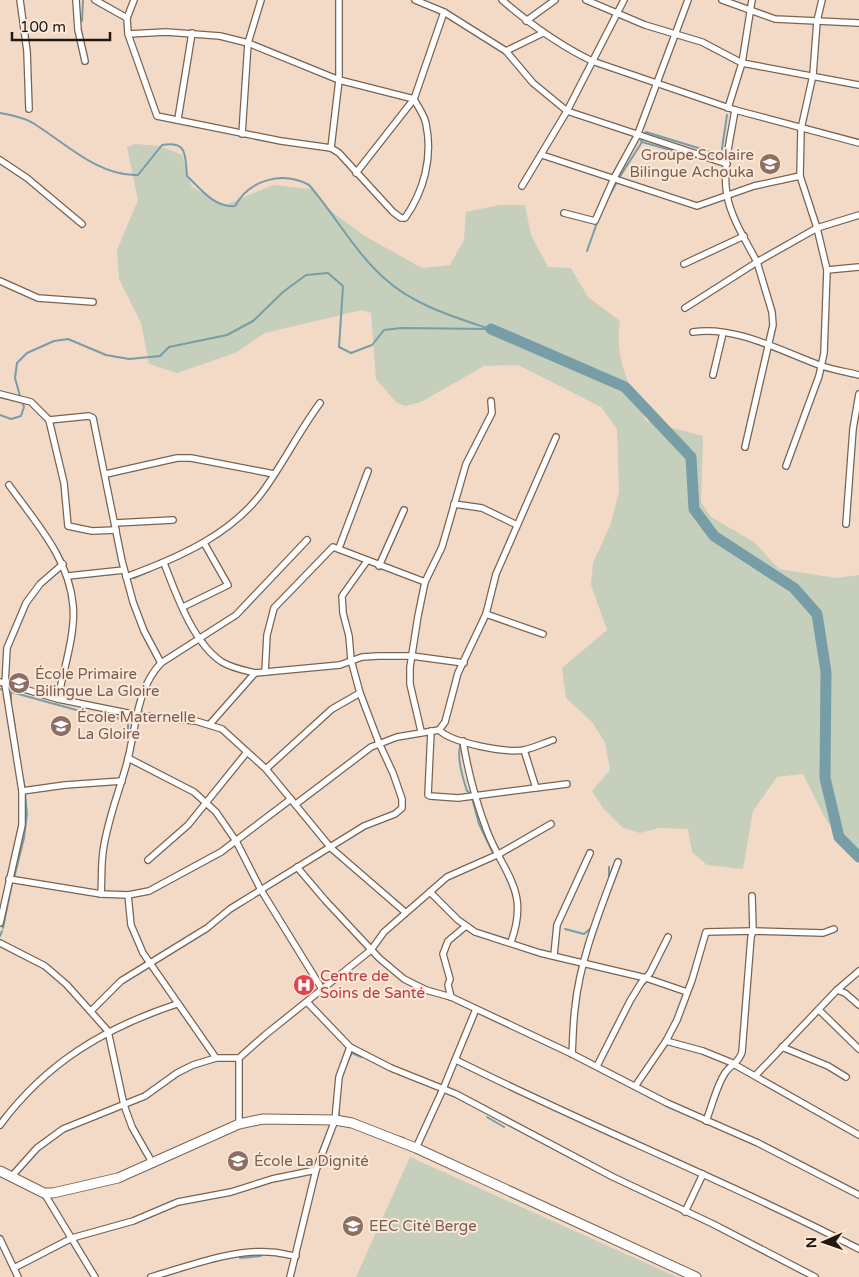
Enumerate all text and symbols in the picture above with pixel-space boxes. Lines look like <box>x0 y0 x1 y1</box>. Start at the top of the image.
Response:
scale bar <box>12 10 110 42</box>
text: 100 m <box>20 18 66 36</box>
place label: Groupe Scolaire Bilingue Achouka <box>630 146 754 181</box>
school or university icon: Groupe Scolaire Bilingue Achouka <box>758 152 782 176</box>
place label: École Primaire Bilingue La Gloire <box>35 665 160 700</box>
school or university icon: École Primaire Bilingue La Gloire <box>7 671 31 695</box>
place label: École Maternelle La Gloire <box>77 708 196 743</box>
school or university icon: École Maternelle La Gloire <box>49 714 73 738</box>
place label: Centre de Soins de Santé <box>320 967 425 1002</box>
hospital icon: Centre de Soins de Santé <box>292 973 316 997</box>
school or university icon: École La Dignité <box>226 1149 250 1173</box>
place label: École La Dignité <box>254 1152 369 1170</box>
school or university icon: EEC Cité Berge <box>341 1214 365 1238</box>
place label: EEC Cité Berge <box>369 1217 477 1235</box>
north arrow <box>799 1217 849 1267</box>
text: N <box>803 1237 820 1248</box>

